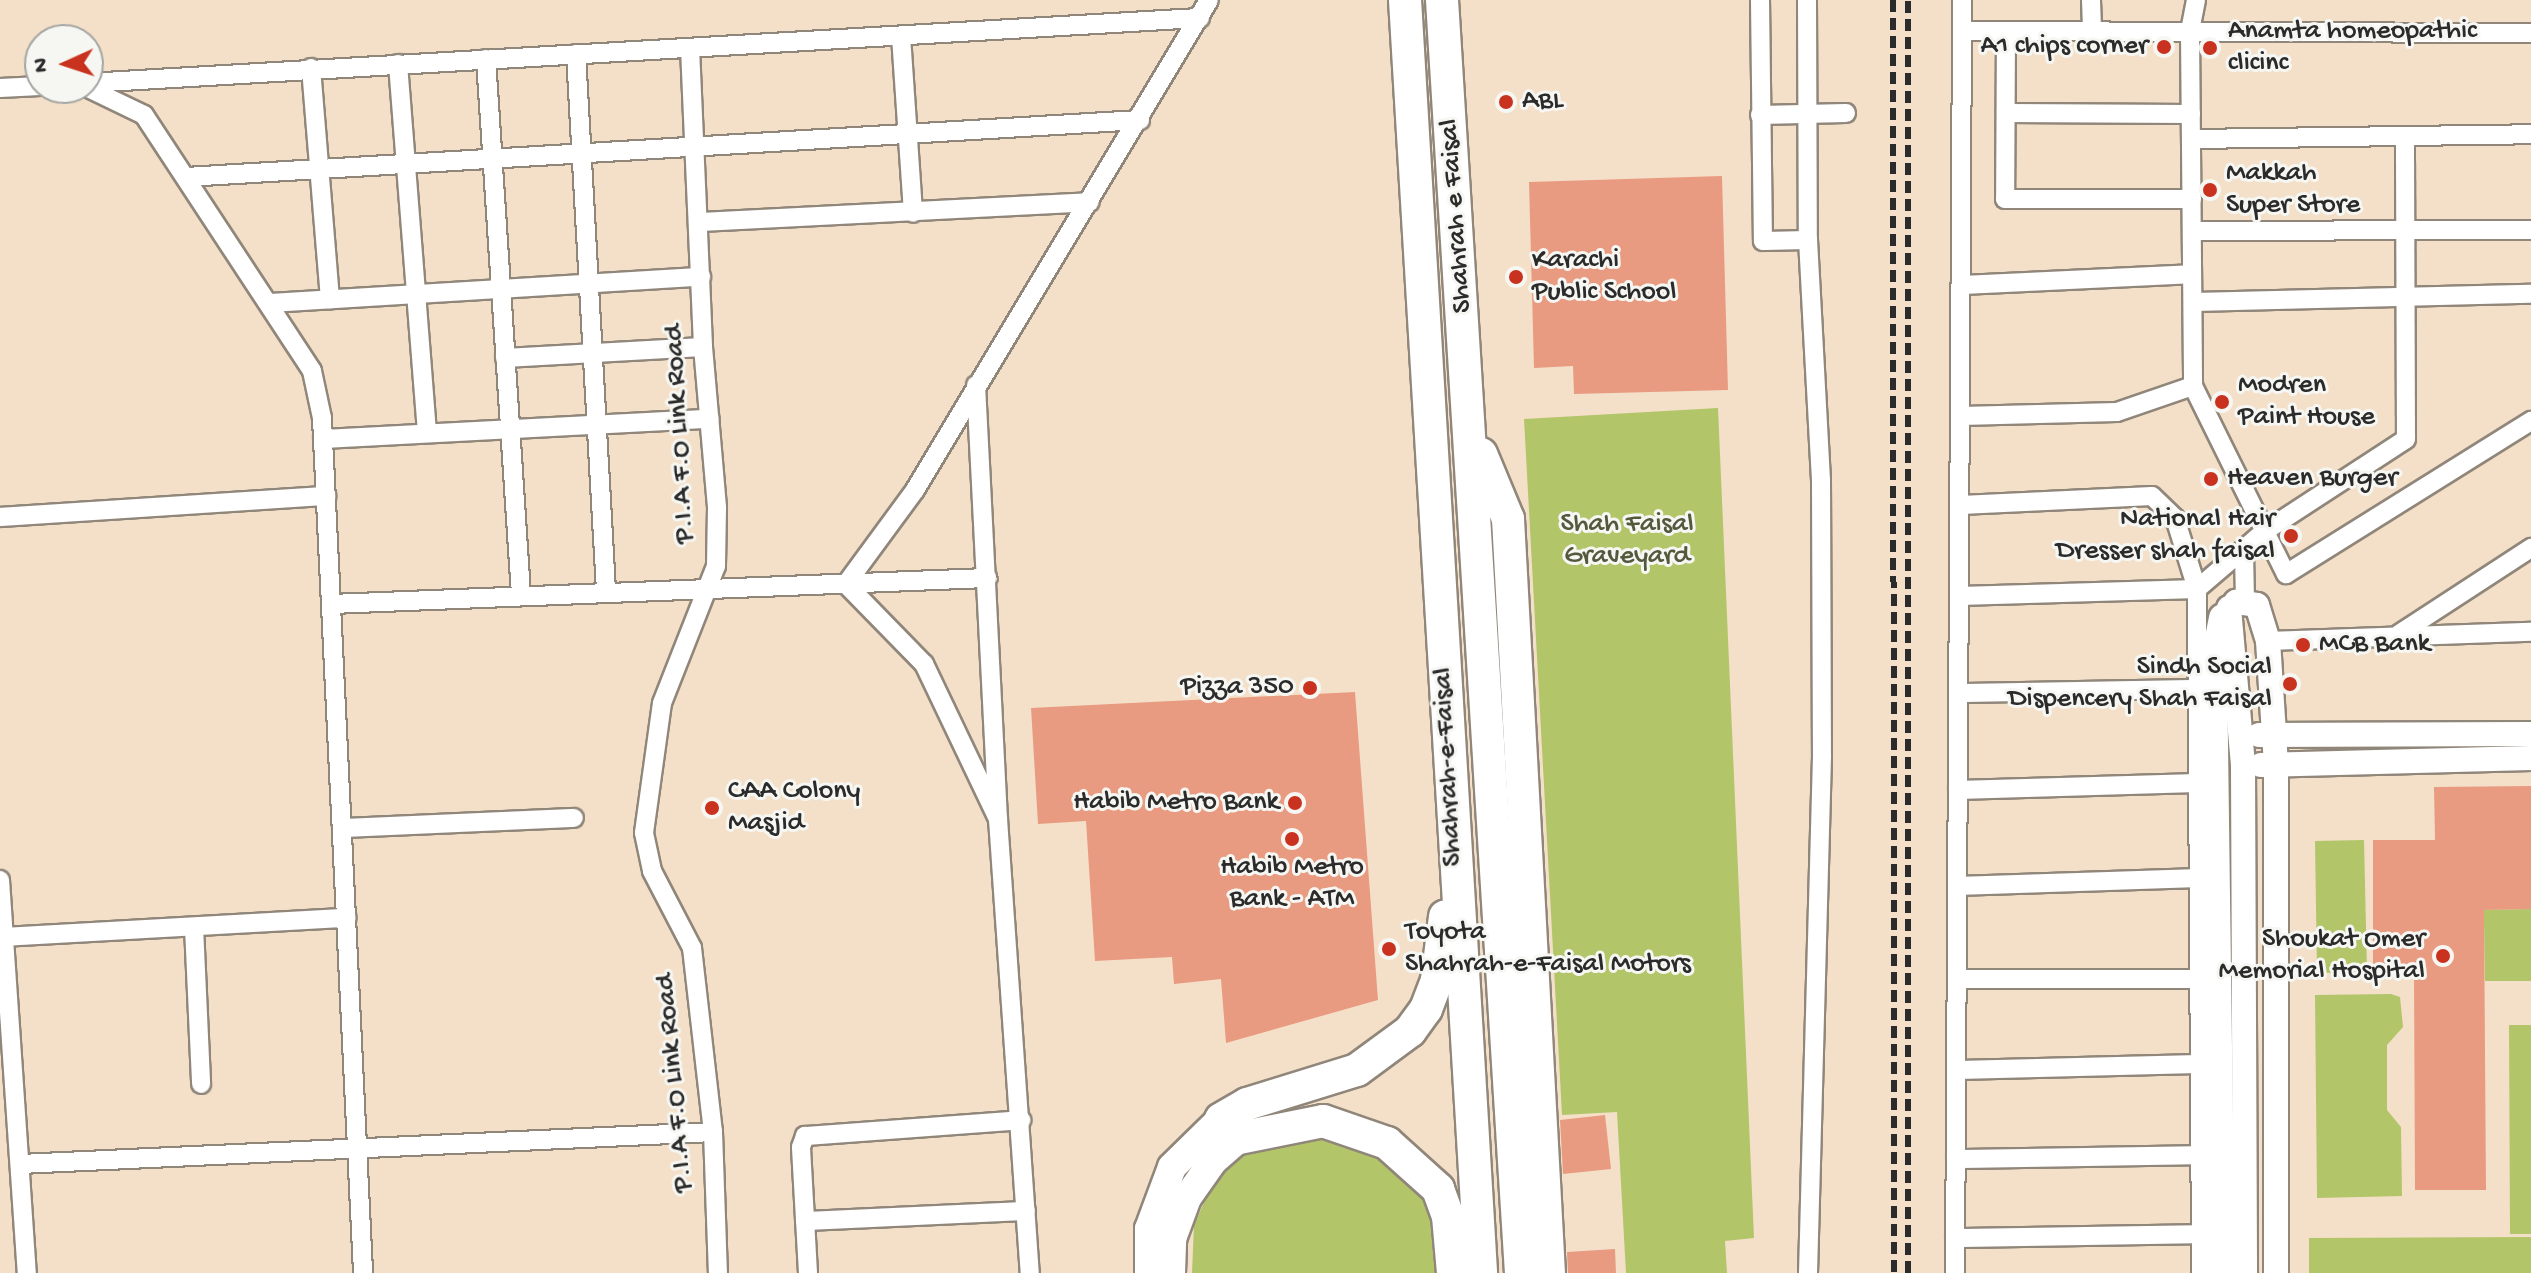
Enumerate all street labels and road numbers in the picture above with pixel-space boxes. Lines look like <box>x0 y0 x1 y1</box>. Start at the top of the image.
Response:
street label: Shahrah e Faisal <box>1433 118 1481 314</box>
street label: P.I.A F.O Link Road <box>658 324 704 544</box>
street label: Shahrah-e-Faisal <box>1427 667 1471 867</box>
street label: P.I.A F.O Link Road <box>650 972 702 1194</box>

